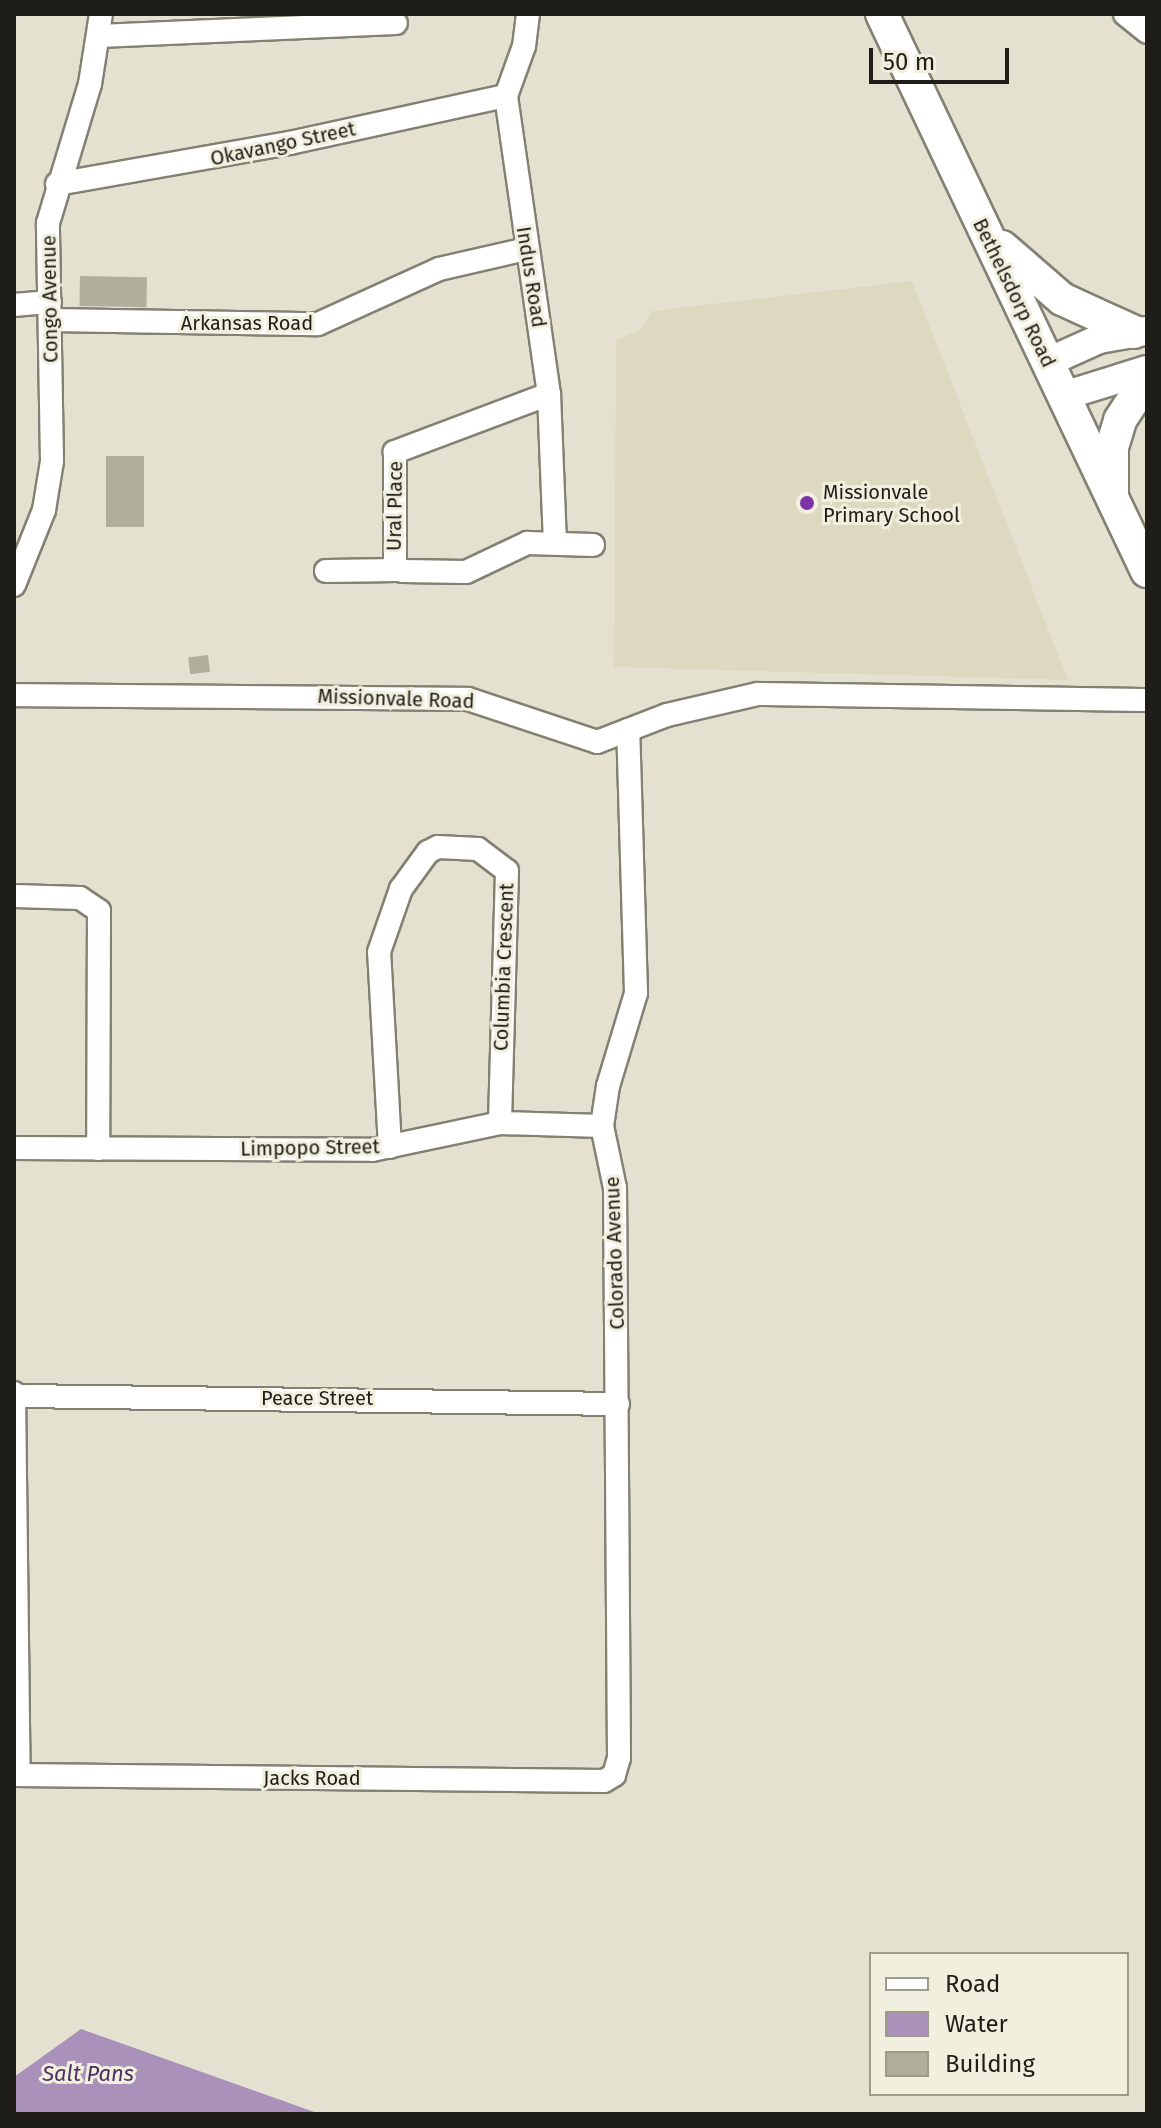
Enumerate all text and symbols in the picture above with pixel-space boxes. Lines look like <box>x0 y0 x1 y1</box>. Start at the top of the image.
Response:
scale bar <box>873 32 1013 82</box>
text: 50 m <box>883 48 935 76</box>
street label: Okavango Street <box>208 117 358 171</box>
street label: Bethelsdorp Road <box>968 215 1060 371</box>
street label: Indus Road <box>511 225 551 329</box>
street label: Congo Avenue <box>37 235 63 363</box>
street label: Arkansas Road <box>181 311 313 335</box>
street label: Ural Place <box>382 461 408 551</box>
place label: Missionvale Primary School <box>823 480 960 527</box>
marker: Missionvale Primary School <box>798 494 816 512</box>
street label: Missionvale Road <box>317 684 475 714</box>
street label: Columbia Crescent <box>489 883 519 1051</box>
street label: Limpopo Street <box>240 1135 380 1161</box>
street label: Colorado Avenue <box>600 1176 630 1330</box>
street label: Peace Street <box>261 1386 373 1410</box>
street label: Jacks Road <box>263 1766 361 1790</box>
legend <box>869 1952 1129 2096</box>
text: Road <box>945 1970 1000 1998</box>
text: Water <box>945 2010 1008 2038</box>
text: Building <box>945 2050 1035 2078</box>
water label: Salt Pans <box>42 2061 134 2087</box>

